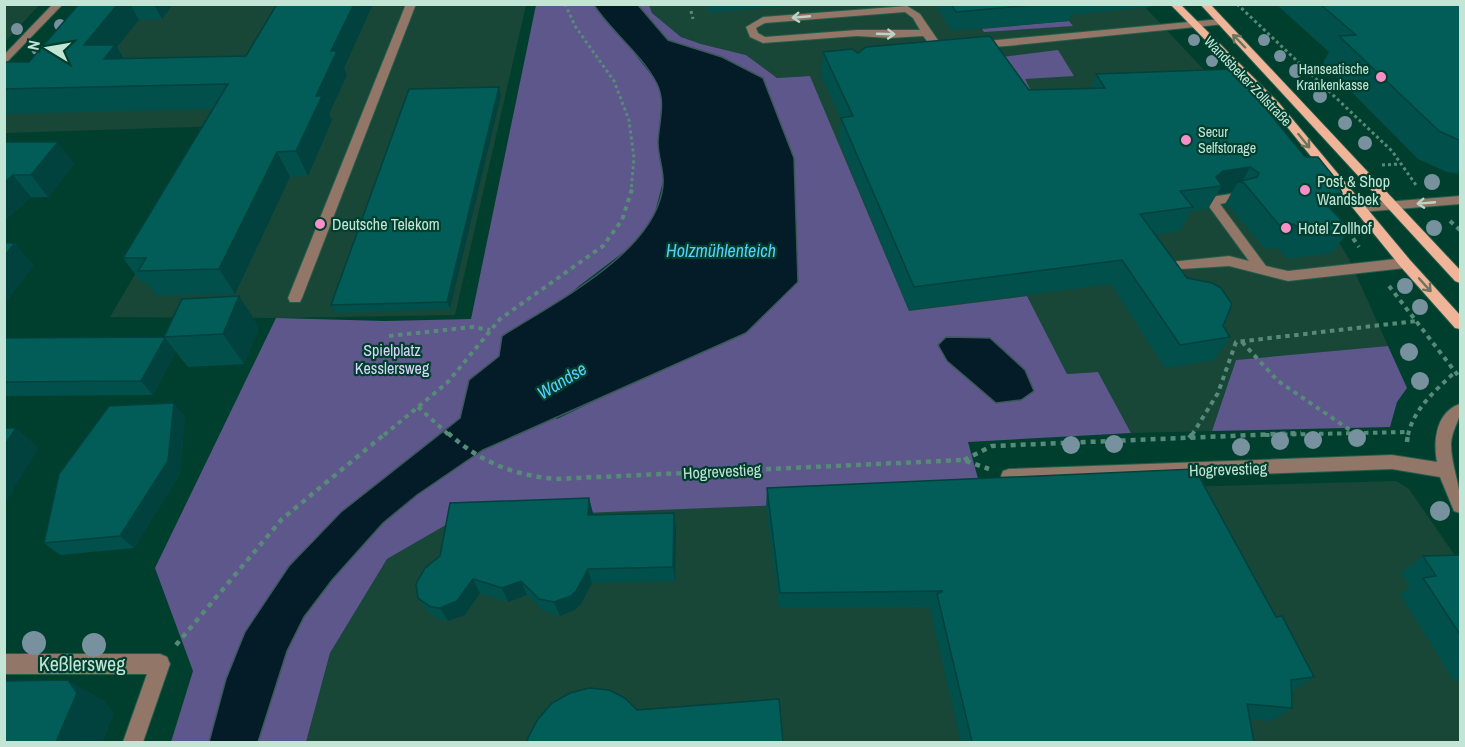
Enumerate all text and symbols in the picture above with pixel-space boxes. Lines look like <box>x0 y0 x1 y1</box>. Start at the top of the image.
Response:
one-way arrow <box>792 12 812 23</box>
north arrow <box>18 18 78 78</box>
one-way arrow <box>875 29 895 40</box>
street label: Wandsbeker Zollstraße <box>1200 32 1296 130</box>
one-way arrow <box>1232 33 1246 48</box>
text: N <box>22 38 45 52</box>
place label: Hanseatische Krankenkasse <box>1296 60 1369 94</box>
marker: Hanseatische Krankenkasse <box>1374 70 1388 84</box>
place label: Secur Selfstorage <box>1198 123 1256 157</box>
marker: Secur Selfstorage <box>1179 133 1193 147</box>
one-way arrow <box>1298 133 1311 149</box>
place label: Post & Shop Wandsbek <box>1317 170 1390 210</box>
marker: Post & Shop Wandsbek <box>1298 183 1312 197</box>
one-way arrow <box>1416 198 1436 209</box>
place label: Deutsche Telekom <box>332 213 440 235</box>
marker: Deutsche Telekom <box>313 217 327 231</box>
place label: Hotel Zollhof <box>1298 217 1372 239</box>
marker: Hotel Zollhof <box>1279 221 1293 235</box>
water label: Holzmühlenteich <box>666 238 776 263</box>
one-way arrow <box>1417 277 1431 292</box>
park label: Spielplatz Kesslersweg <box>355 339 430 379</box>
water label: Wandse <box>532 356 591 405</box>
street label: Hogrevestieg <box>1189 457 1268 481</box>
street label: Hogrevestieg <box>682 458 762 484</box>
street label: Keßlersweg <box>39 650 125 677</box>

